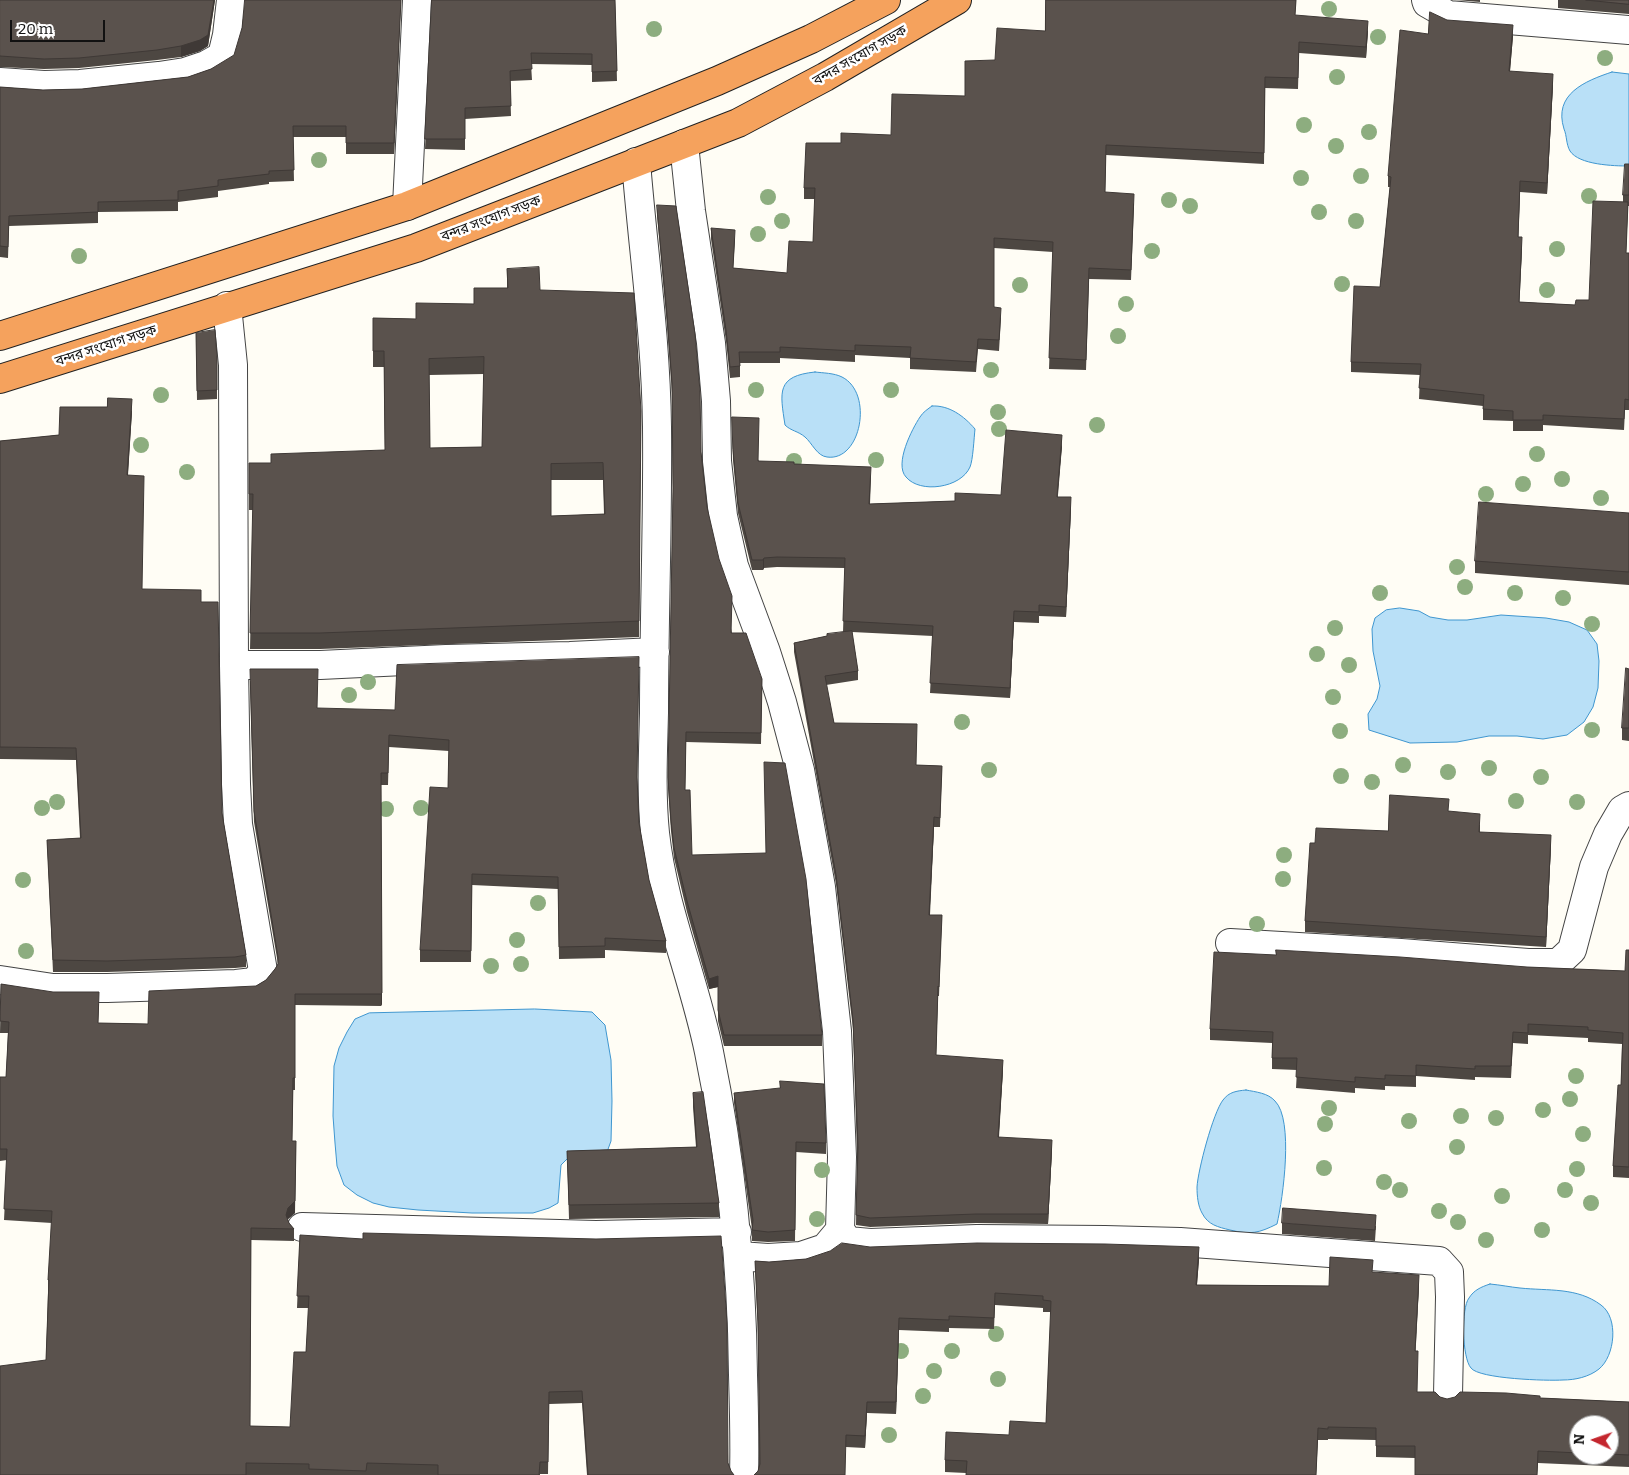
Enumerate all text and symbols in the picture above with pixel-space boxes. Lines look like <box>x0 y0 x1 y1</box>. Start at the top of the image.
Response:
scale bar <box>12 10 108 42</box>
text: 20 m <box>18 20 53 38</box>
street label: বন্দর সংযোগ সড়ক <box>810 22 910 90</box>
street label: বন্দর সংযোগ সড়ক <box>439 192 543 246</box>
street label: বন্দর সংযোগ সড়ক <box>53 322 159 370</box>
north arrow <box>1569 1415 1619 1465</box>
text: N <box>1571 1433 1588 1445</box>

